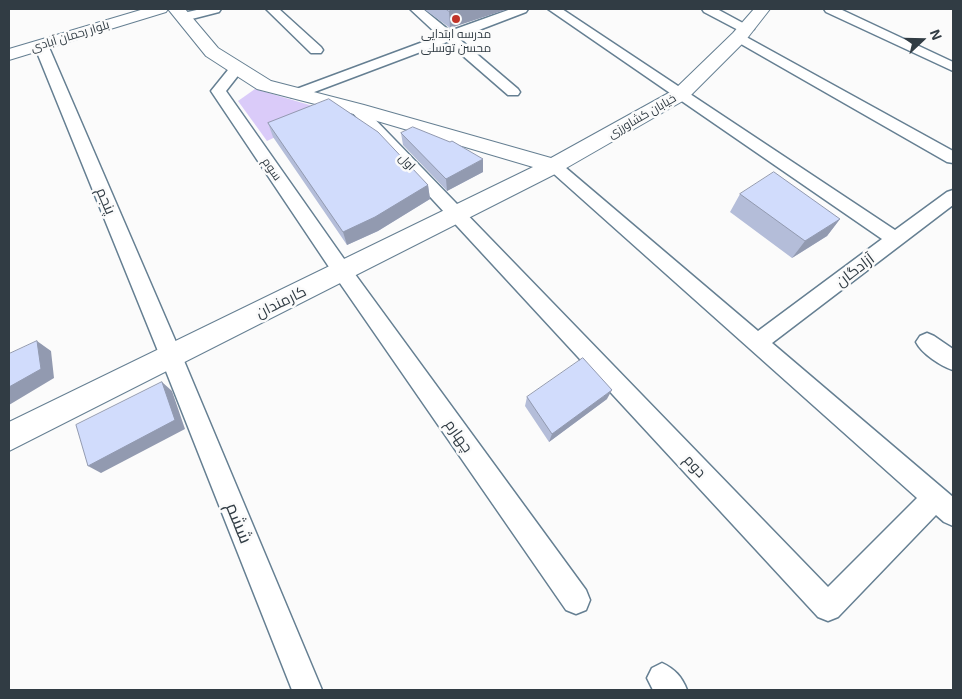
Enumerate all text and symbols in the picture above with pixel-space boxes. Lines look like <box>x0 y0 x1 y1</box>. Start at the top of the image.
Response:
marker: مدرسه ابتدایی محسن توسلی <box>450 13 462 25</box>
north arrow <box>897 15 947 65</box>
street label: بلوار رحمان آبادی <box>29 17 111 55</box>
place label: مدرسه ابتدایی محسن توسلی <box>421 27 491 55</box>
text: N <box>927 27 946 42</box>
street label: خیابان کشاورزی <box>605 91 679 141</box>
street label: اول <box>396 151 418 173</box>
street label: سوم <box>259 155 285 183</box>
street label: پنجم <box>92 185 120 217</box>
street label: آزادگان <box>832 250 878 290</box>
street label: کارمندان <box>253 282 309 322</box>
street label: چهارم <box>441 416 477 456</box>
street label: دوم <box>680 451 710 481</box>
street label: ششم <box>221 499 257 547</box>

